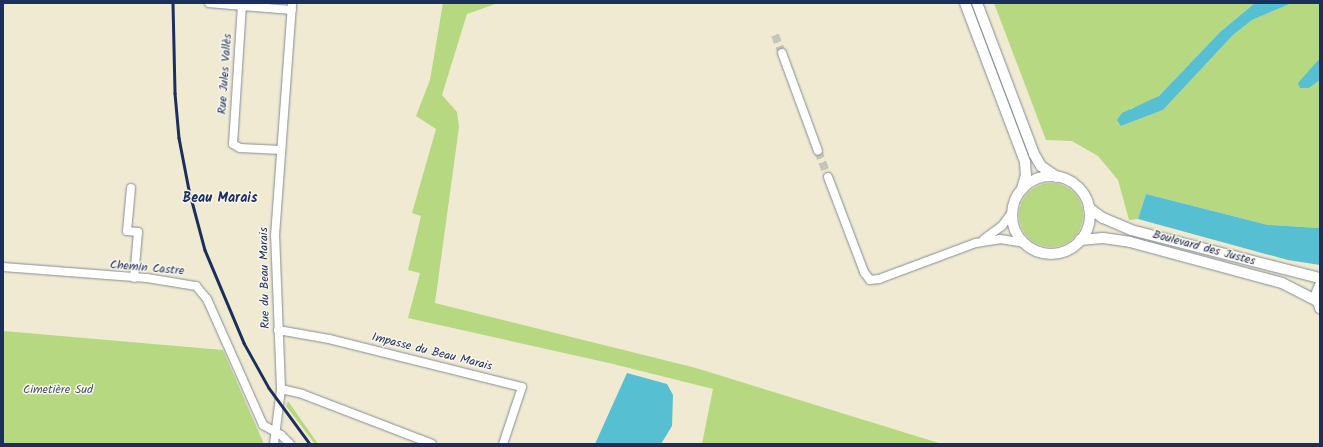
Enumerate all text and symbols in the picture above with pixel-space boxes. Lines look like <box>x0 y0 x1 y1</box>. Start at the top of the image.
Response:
street label: Rue Jules Vallès <box>215 33 235 115</box>
district label: Beau Marais <box>182 190 258 206</box>
street label: Rue du Beau Marais <box>257 227 273 329</box>
street label: Boulevard des Justes <box>1151 227 1257 269</box>
street label: Chemin Castre <box>109 258 185 278</box>
street label: Impasse du Beau Marais <box>370 330 494 374</box>
park label: Cimetière Sud <box>23 383 93 397</box>

